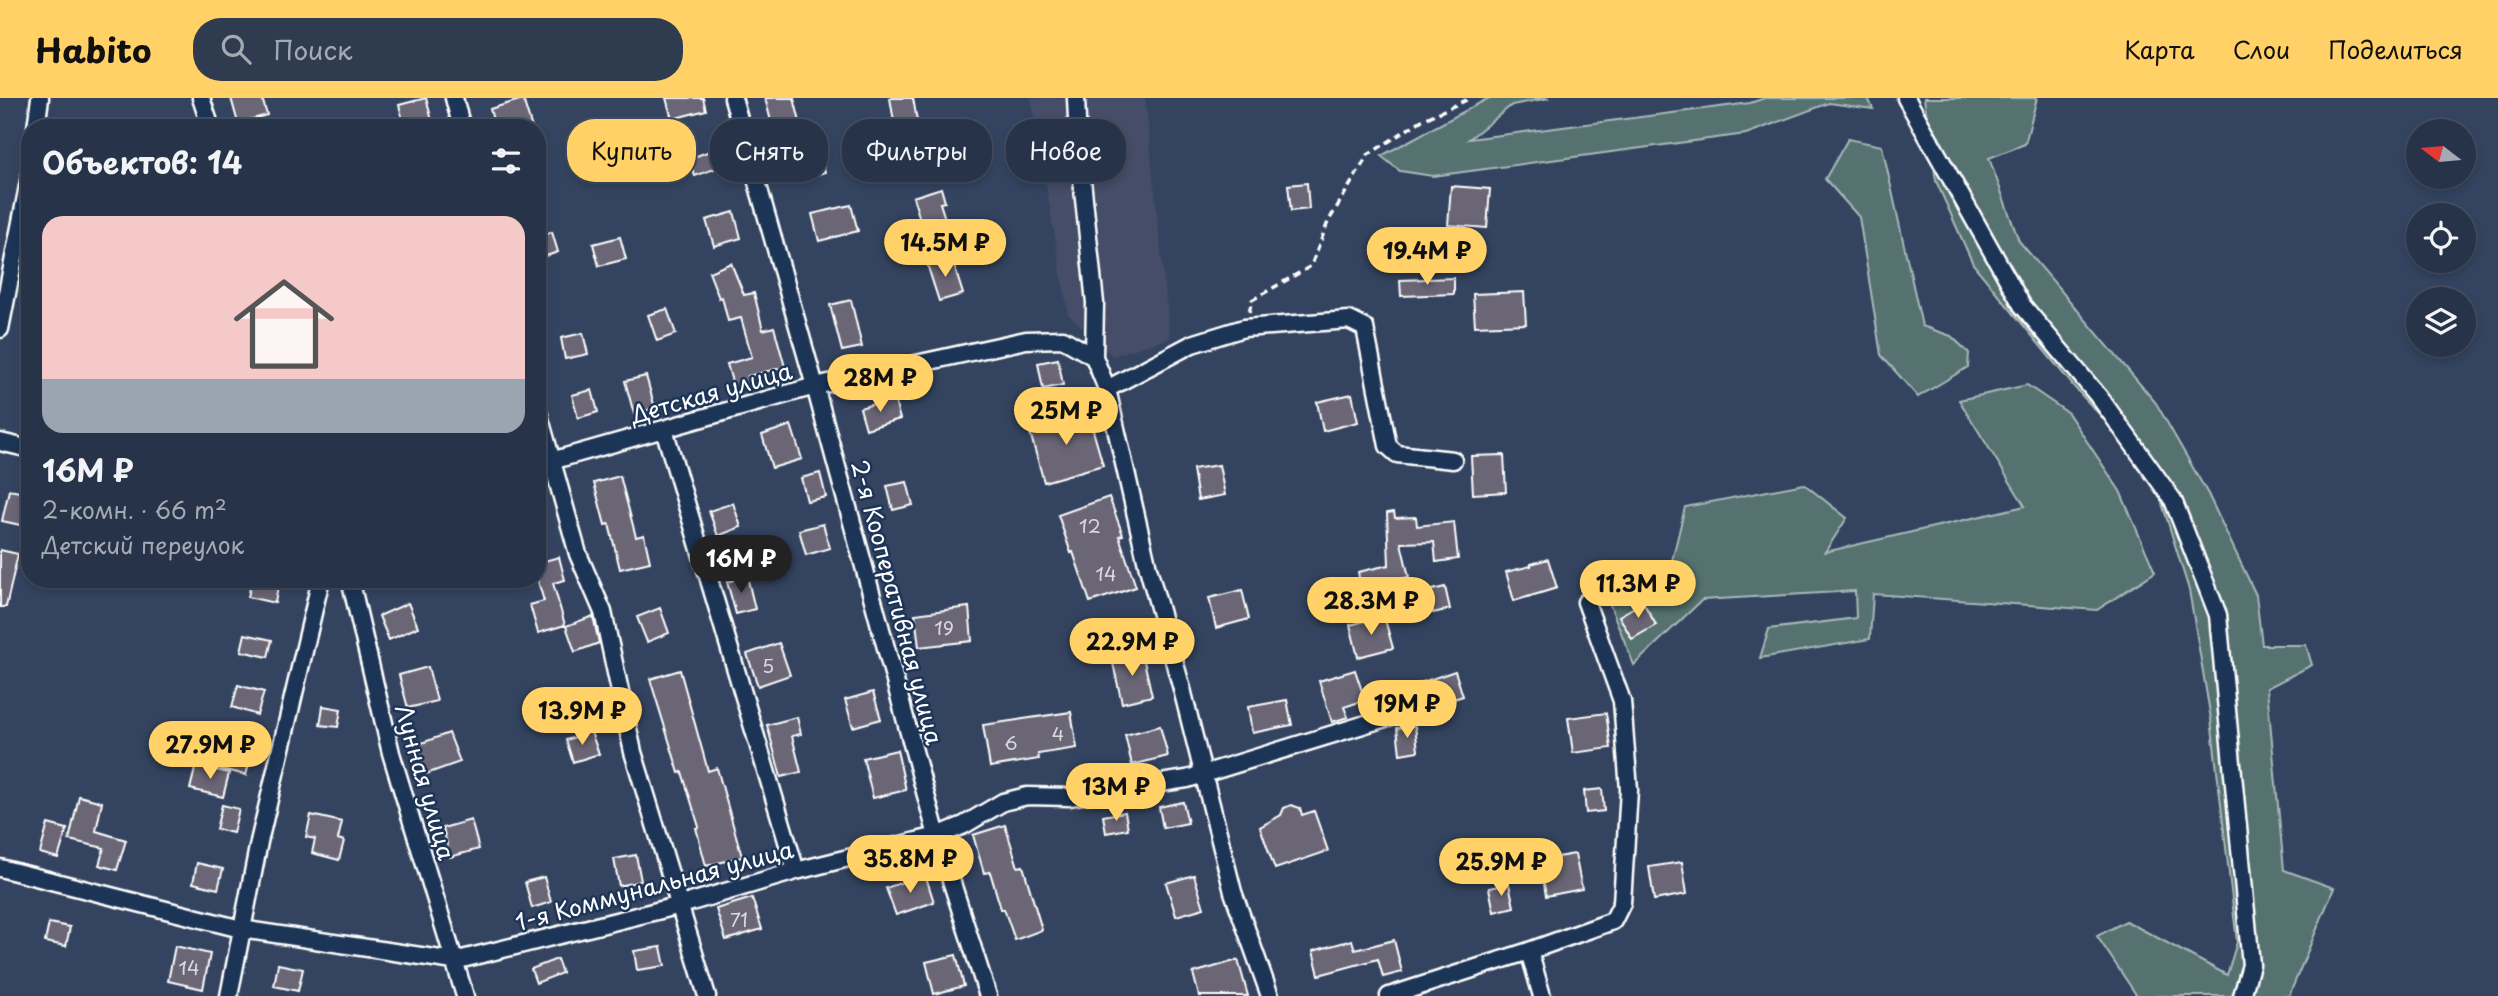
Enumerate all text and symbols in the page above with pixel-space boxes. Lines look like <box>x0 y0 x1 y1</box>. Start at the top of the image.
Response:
search box <box>193 18 683 81</box>
text: Habito <box>35 24 151 74</box>
icon: search <box>217 30 255 68</box>
text: Поиск <box>273 30 352 69</box>
text: Карта <box>2124 31 2195 67</box>
text: Слои <box>2233 31 2290 67</box>
text: Поделиться <box>2328 31 2463 67</box>
chip: Купить <box>567 119 696 182</box>
chip: Снять <box>710 119 828 182</box>
chip: Фильтры <box>842 119 992 182</box>
chip: Новое <box>1006 119 1126 182</box>
north arrow <box>2406 119 2476 189</box>
map controls <box>2406 119 2476 357</box>
text: Объектов: 14 <box>42 139 242 184</box>
icon: filters <box>487 142 525 180</box>
button: locate <box>2406 203 2476 273</box>
pin: 14.5M ₽ <box>880 220 1010 279</box>
text: 14.5M ₽ <box>900 224 990 259</box>
pin: 19.4M ₽ <box>1362 228 1492 287</box>
text: 19.4M ₽ <box>1383 232 1471 267</box>
icon: home <box>221 261 347 387</box>
button: layers <box>2406 287 2476 357</box>
street label: Детская улица <box>625 352 796 432</box>
pin: 28M ₽ <box>831 354 929 414</box>
text: 28M ₽ <box>843 359 917 394</box>
pin: 25M ₽ <box>1017 388 1115 447</box>
text: 25M ₽ <box>1030 392 1102 427</box>
text: 16M ₽ <box>42 447 134 492</box>
street label: 2-я Кооперативная улица <box>843 456 953 749</box>
text: 2-комн. · 66 m² <box>42 492 227 527</box>
house number: 12 <box>1079 511 1101 539</box>
text: Детский переулок <box>42 527 244 562</box>
pin: 16M ₽ <box>692 536 790 595</box>
text: 16M ₽ <box>706 540 776 575</box>
house number: 14 <box>1095 559 1117 587</box>
pin: 11.3M ₽ <box>1573 560 1703 620</box>
text: 11.3M ₽ <box>1596 565 1680 600</box>
pin: 28.3M ₽ <box>1306 578 1436 637</box>
text: 28.3M ₽ <box>1323 582 1419 617</box>
house number: 19 <box>934 613 954 641</box>
pin: 22.9M ₽ <box>1067 618 1197 678</box>
text: 22.9M ₽ <box>1086 623 1178 658</box>
house number: 5 <box>762 651 774 679</box>
pin: 19M ₽ <box>1358 680 1456 740</box>
text: 19M ₽ <box>1374 685 1440 720</box>
pin: 13.9M ₽ <box>517 688 647 747</box>
text: 13.9M ₽ <box>538 692 626 727</box>
street label: Лунная улица <box>387 700 465 864</box>
house number: 4 <box>1052 719 1064 747</box>
pin: 27.9M ₽ <box>145 722 275 781</box>
text: 27.9M ₽ <box>165 726 255 761</box>
house number: 6 <box>1004 728 1018 756</box>
pin: 13M ₽ <box>1067 764 1165 823</box>
text: 13M ₽ <box>1082 768 1150 803</box>
street label: 1-я Коммунальная улица <box>511 831 798 939</box>
pin: 35.8M ₽ <box>845 836 975 895</box>
pin: 25.9M ₽ <box>1436 838 1566 898</box>
text: 35.8M ₽ <box>863 840 957 875</box>
text: 25.9M ₽ <box>1455 843 1547 878</box>
house number: 71 <box>730 905 748 933</box>
house number: 14 <box>178 953 200 981</box>

